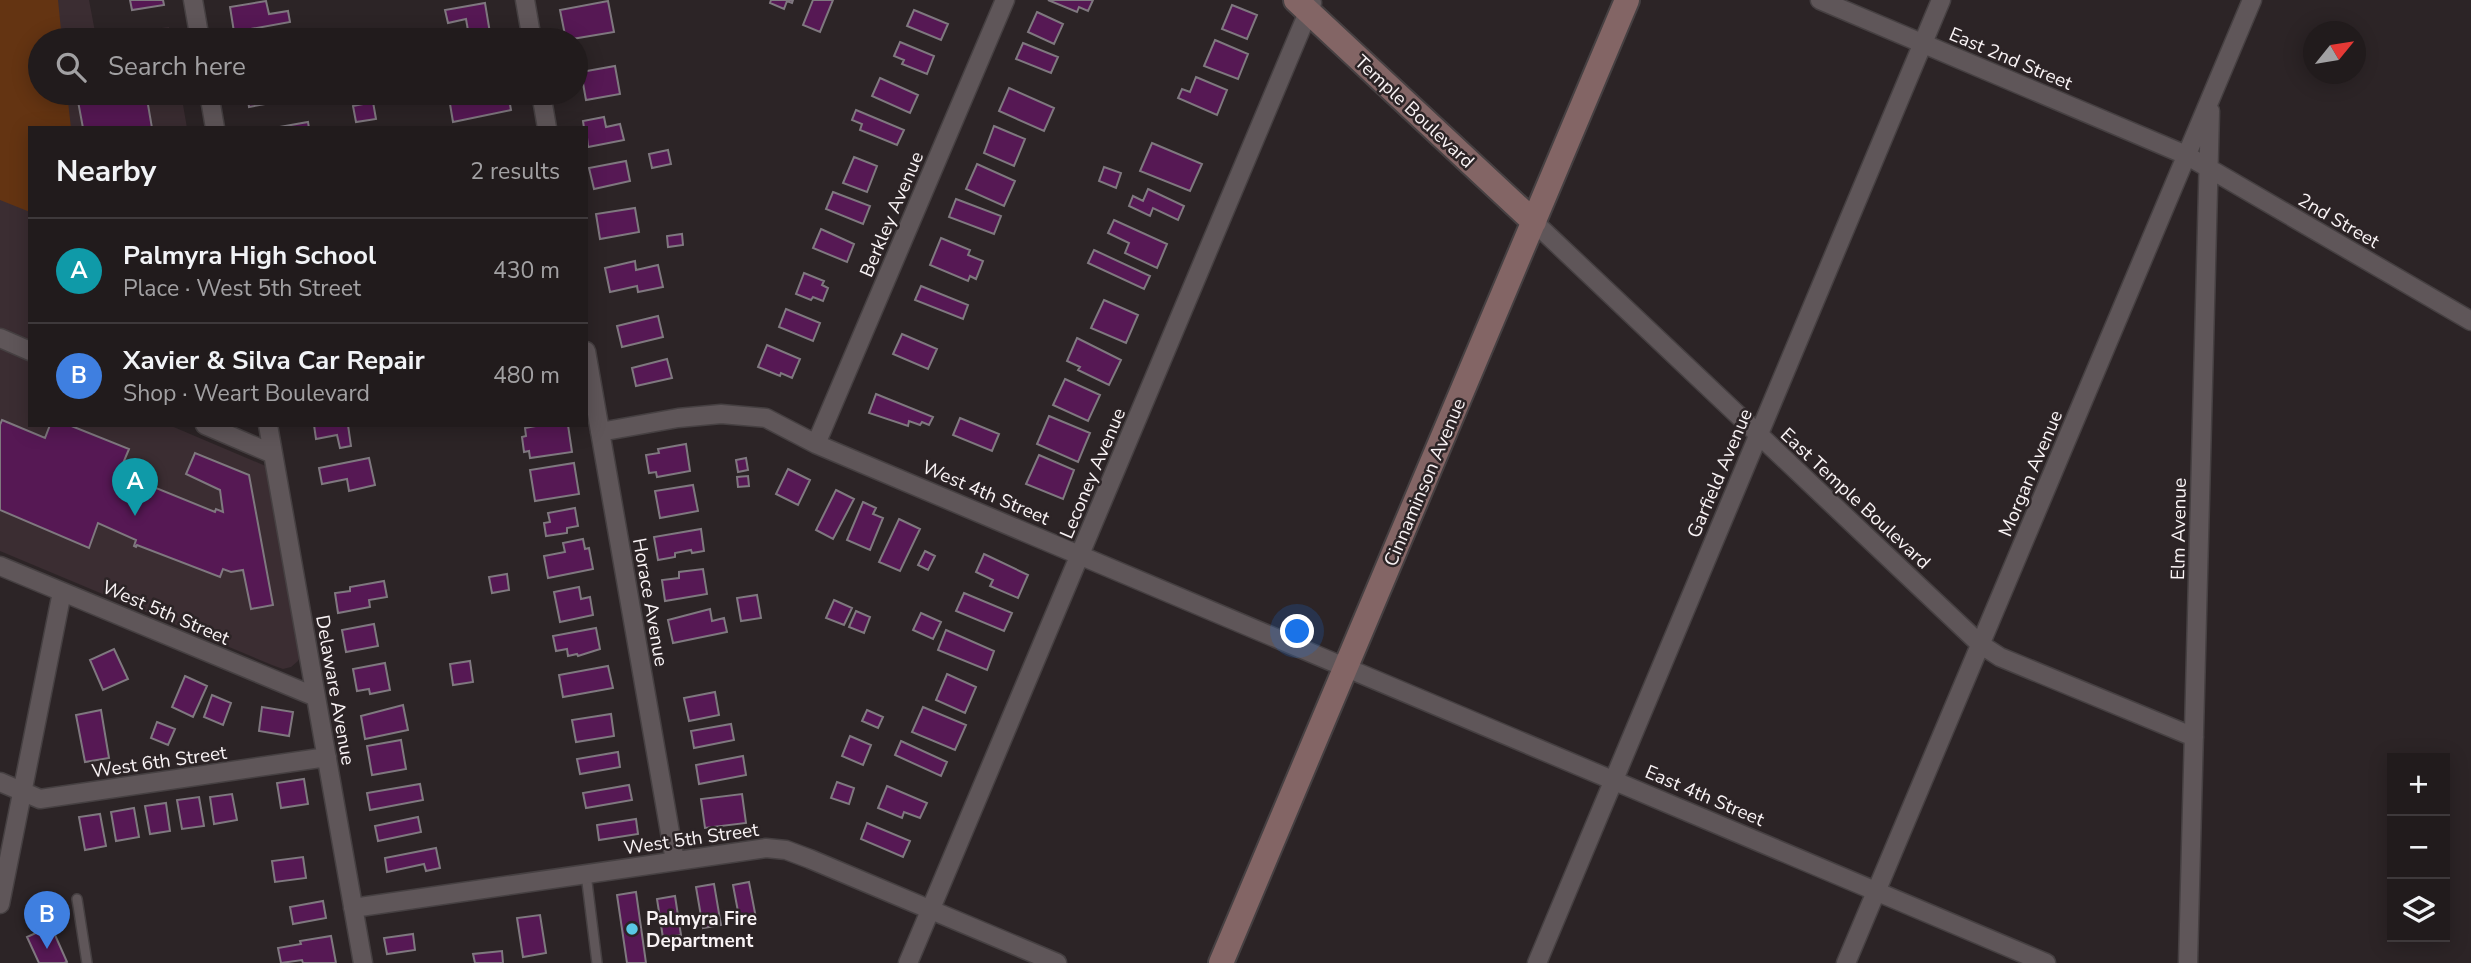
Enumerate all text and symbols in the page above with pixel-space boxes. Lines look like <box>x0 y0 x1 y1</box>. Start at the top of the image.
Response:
street label: East 2nd Street <box>1945 21 2077 97</box>
north arrow <box>2303 21 2366 84</box>
search box <box>28 28 588 105</box>
icon: search <box>52 48 90 86</box>
text: Search here <box>108 49 246 84</box>
street label: Temple Boulevard <box>1349 49 1480 174</box>
street label: Berkley Avenue <box>854 148 930 281</box>
text: Nearby <box>56 151 156 192</box>
text: 2 results <box>470 156 560 187</box>
street label: 2nd Street <box>2293 187 2384 255</box>
text: Palmyra High School <box>123 238 376 273</box>
text: A <box>70 255 88 286</box>
text: 430 m <box>493 255 560 286</box>
text: Place · West 5th Street <box>123 273 361 304</box>
text: Xavier & Silva Car Repair <box>123 343 425 378</box>
text: B <box>71 360 87 391</box>
text: 480 m <box>493 360 560 391</box>
text: Shop · Weart Boulevard <box>123 378 370 409</box>
street label: Cinnaminson Avenue <box>1378 394 1472 570</box>
street label: Leconey Avenue <box>1054 404 1132 543</box>
street label: Garfield Avenue <box>1681 405 1759 542</box>
street label: Morgan Avenue <box>1993 406 2069 541</box>
street label: East Temple Boulevard <box>1775 422 1936 575</box>
street label: West 4th Street <box>918 454 1054 532</box>
pin: A <box>112 458 158 516</box>
street label: Elm Avenue <box>2165 478 2193 580</box>
street label: Horace Avenue <box>626 536 674 668</box>
street label: West 5th Street <box>98 574 234 652</box>
street label: Delaware Avenue <box>309 613 361 767</box>
your location <box>1280 614 1314 648</box>
street label: West 6th Street <box>90 740 229 784</box>
map controls <box>2387 753 2450 942</box>
button: + <box>2387 753 2450 816</box>
street label: East 4th Street <box>1641 759 1769 833</box>
button: − <box>2387 816 2450 879</box>
street label: West 5th Street <box>622 817 761 861</box>
button: layers <box>2387 879 2450 942</box>
pin: B <box>24 891 70 949</box>
place label: Palmyra Fire Department <box>646 906 757 954</box>
marker: Palmyra Fire Department <box>624 921 640 937</box>

